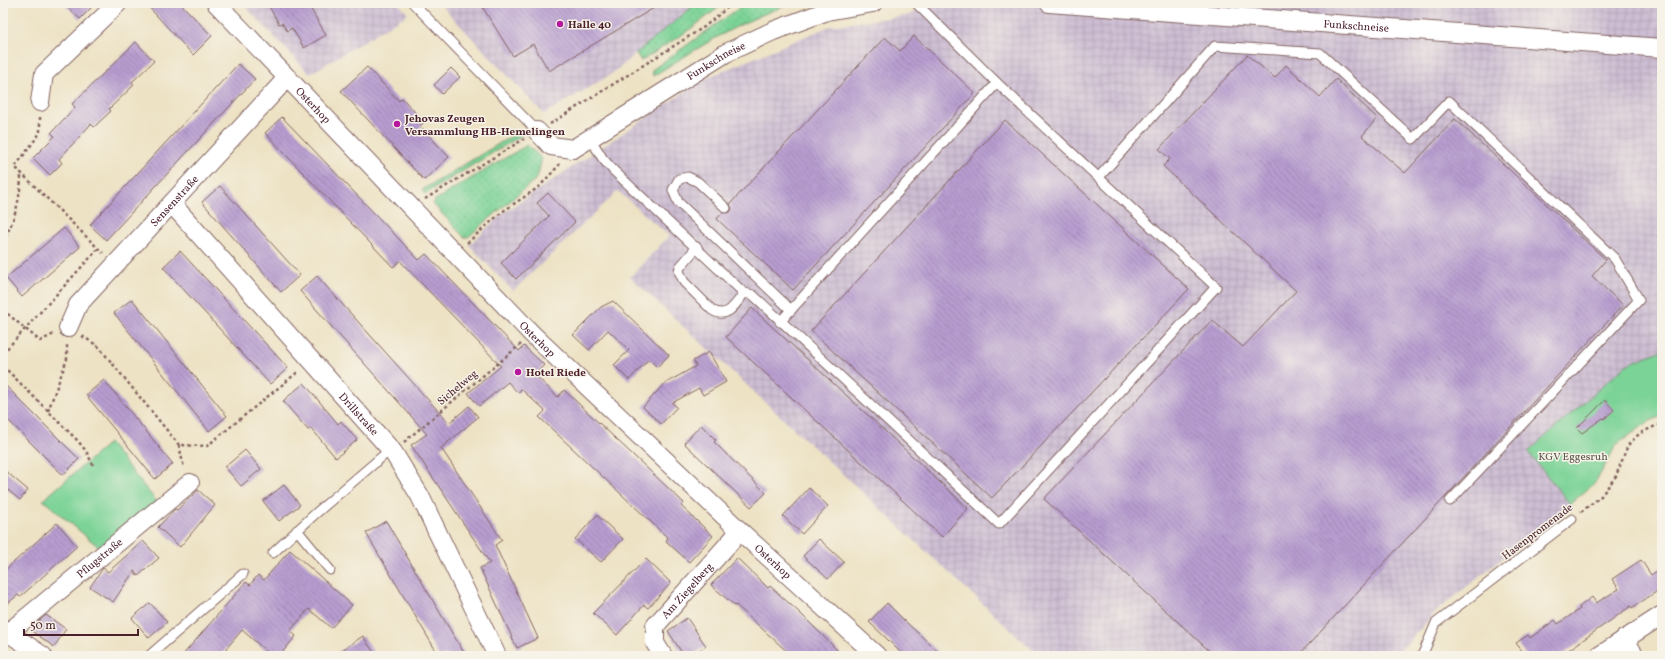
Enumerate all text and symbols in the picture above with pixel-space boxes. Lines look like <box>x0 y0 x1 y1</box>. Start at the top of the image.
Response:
street label: Funkschneise <box>1323 17 1389 37</box>
place label: Halle 40 <box>568 18 611 33</box>
marker: Halle 40 <box>555 19 565 29</box>
street label: Funkschneise <box>685 39 748 85</box>
street label: Osterhop <box>291 85 333 128</box>
place label: Jehovas Zeugen Versammlung HB-Hemelingen <box>404 112 565 140</box>
marker: Jehovas Zeugen Versammlung HB-Hemelingen <box>392 119 402 129</box>
street label: Sensenstraße <box>148 173 203 231</box>
street label: Osterhop <box>515 319 558 361</box>
place label: Hotel Riede <box>526 366 586 381</box>
street label: Sichelweg <box>435 367 482 409</box>
marker: Hotel Riede <box>513 367 523 377</box>
street label: Drillstraße <box>335 390 381 440</box>
park label: KGV Eggesruh <box>1538 450 1608 465</box>
street label: Hasenpromenade <box>1499 500 1577 564</box>
street label: Pflugstraße <box>74 535 127 582</box>
street label: Osterhop <box>750 542 794 583</box>
street label: Am Ziegelberg <box>659 560 717 623</box>
scale bar <box>24 611 138 637</box>
text: 50 m <box>30 618 56 634</box>

